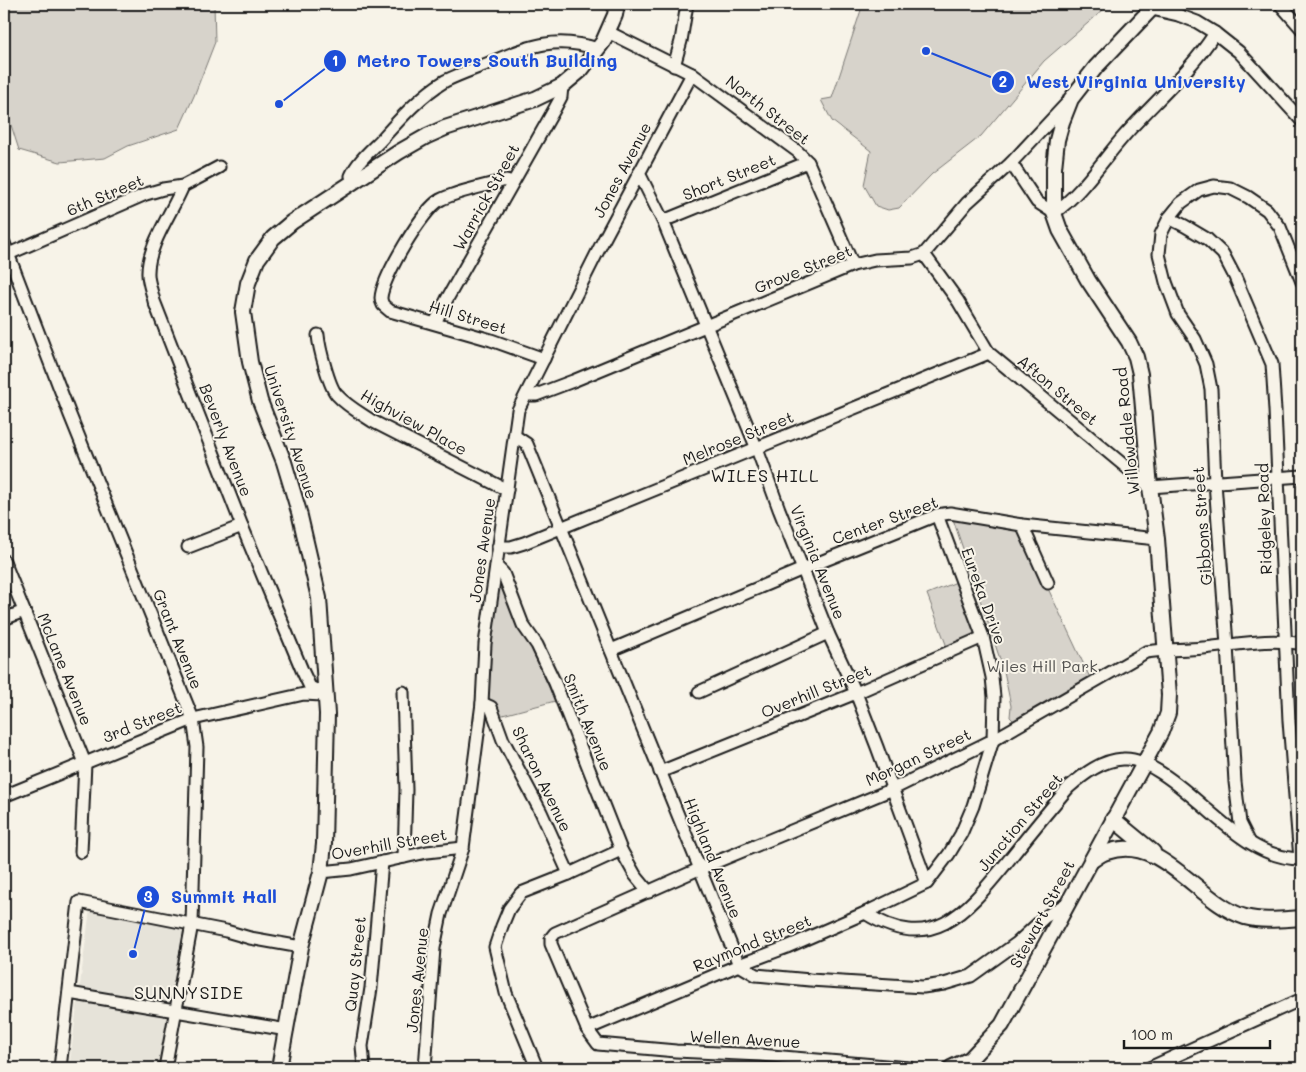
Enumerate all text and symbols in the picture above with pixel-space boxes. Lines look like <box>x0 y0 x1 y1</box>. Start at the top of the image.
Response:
callout: Metro Towers South Building <box>322 44 628 77</box>
text: Metro Towers South Building <box>357 48 618 72</box>
text: 1 <box>332 50 338 70</box>
callout: West Virginia University <box>991 65 1256 98</box>
text: West Virginia University <box>1026 69 1246 93</box>
street label: North Street <box>722 70 815 149</box>
text: 2 <box>999 71 1007 91</box>
street label: Jones Avenue <box>588 118 656 221</box>
street label: Warrick Street <box>448 140 524 254</box>
street label: Short Street <box>679 148 778 205</box>
street label: 6th Street <box>63 169 147 220</box>
street label: Grove Street <box>751 239 855 298</box>
street label: Hill Street <box>427 295 510 338</box>
street label: Afton Street <box>1014 350 1103 429</box>
street label: University Avenue <box>260 362 323 501</box>
street label: Willowdale Road <box>1109 366 1144 496</box>
street label: Beverly Avenue <box>195 380 258 499</box>
street label: Highview Place <box>357 384 471 459</box>
street label: Melrose Street <box>679 406 796 469</box>
district label: WILES HILL <box>710 463 820 487</box>
street label: Ridgeley Road <box>1251 463 1276 575</box>
street label: Gibbons Street <box>1187 466 1216 586</box>
street label: Center Street <box>829 491 941 548</box>
street label: Jones Avenue <box>464 496 499 604</box>
street label: Virginia Avenue <box>786 502 851 622</box>
street label: Eureka Drive <box>957 544 1012 647</box>
street label: Grant Avenue <box>149 586 208 692</box>
street label: McLane Avenue <box>33 609 98 728</box>
park label: Wiles Hill Park <box>986 655 1098 676</box>
street label: Overhill Street <box>758 659 874 722</box>
street label: Smith Avenue <box>559 670 618 774</box>
street label: 3rd Street <box>99 696 185 747</box>
street label: Sharon Avenue <box>508 723 577 835</box>
street label: Morgan Street <box>861 723 974 790</box>
street label: Junction Street <box>972 768 1067 875</box>
street label: Highland Avenue <box>680 794 747 921</box>
street label: Overhill Street <box>329 823 448 864</box>
street label: Stewart Street <box>1004 856 1079 971</box>
callout: Summit Hall <box>136 880 287 913</box>
text: Summit Hall <box>171 884 277 908</box>
text: 3 <box>143 886 153 906</box>
street label: Raymond Street <box>690 909 814 976</box>
street label: Quay Street <box>339 915 370 1013</box>
street label: Jones Avenue <box>401 926 432 1033</box>
district label: SUNNYSIDE <box>134 980 244 1004</box>
scale bar <box>1124 1017 1270 1049</box>
text: 100 m <box>1131 1024 1173 1044</box>
street label: Wellen Avenue <box>689 1025 801 1052</box>

